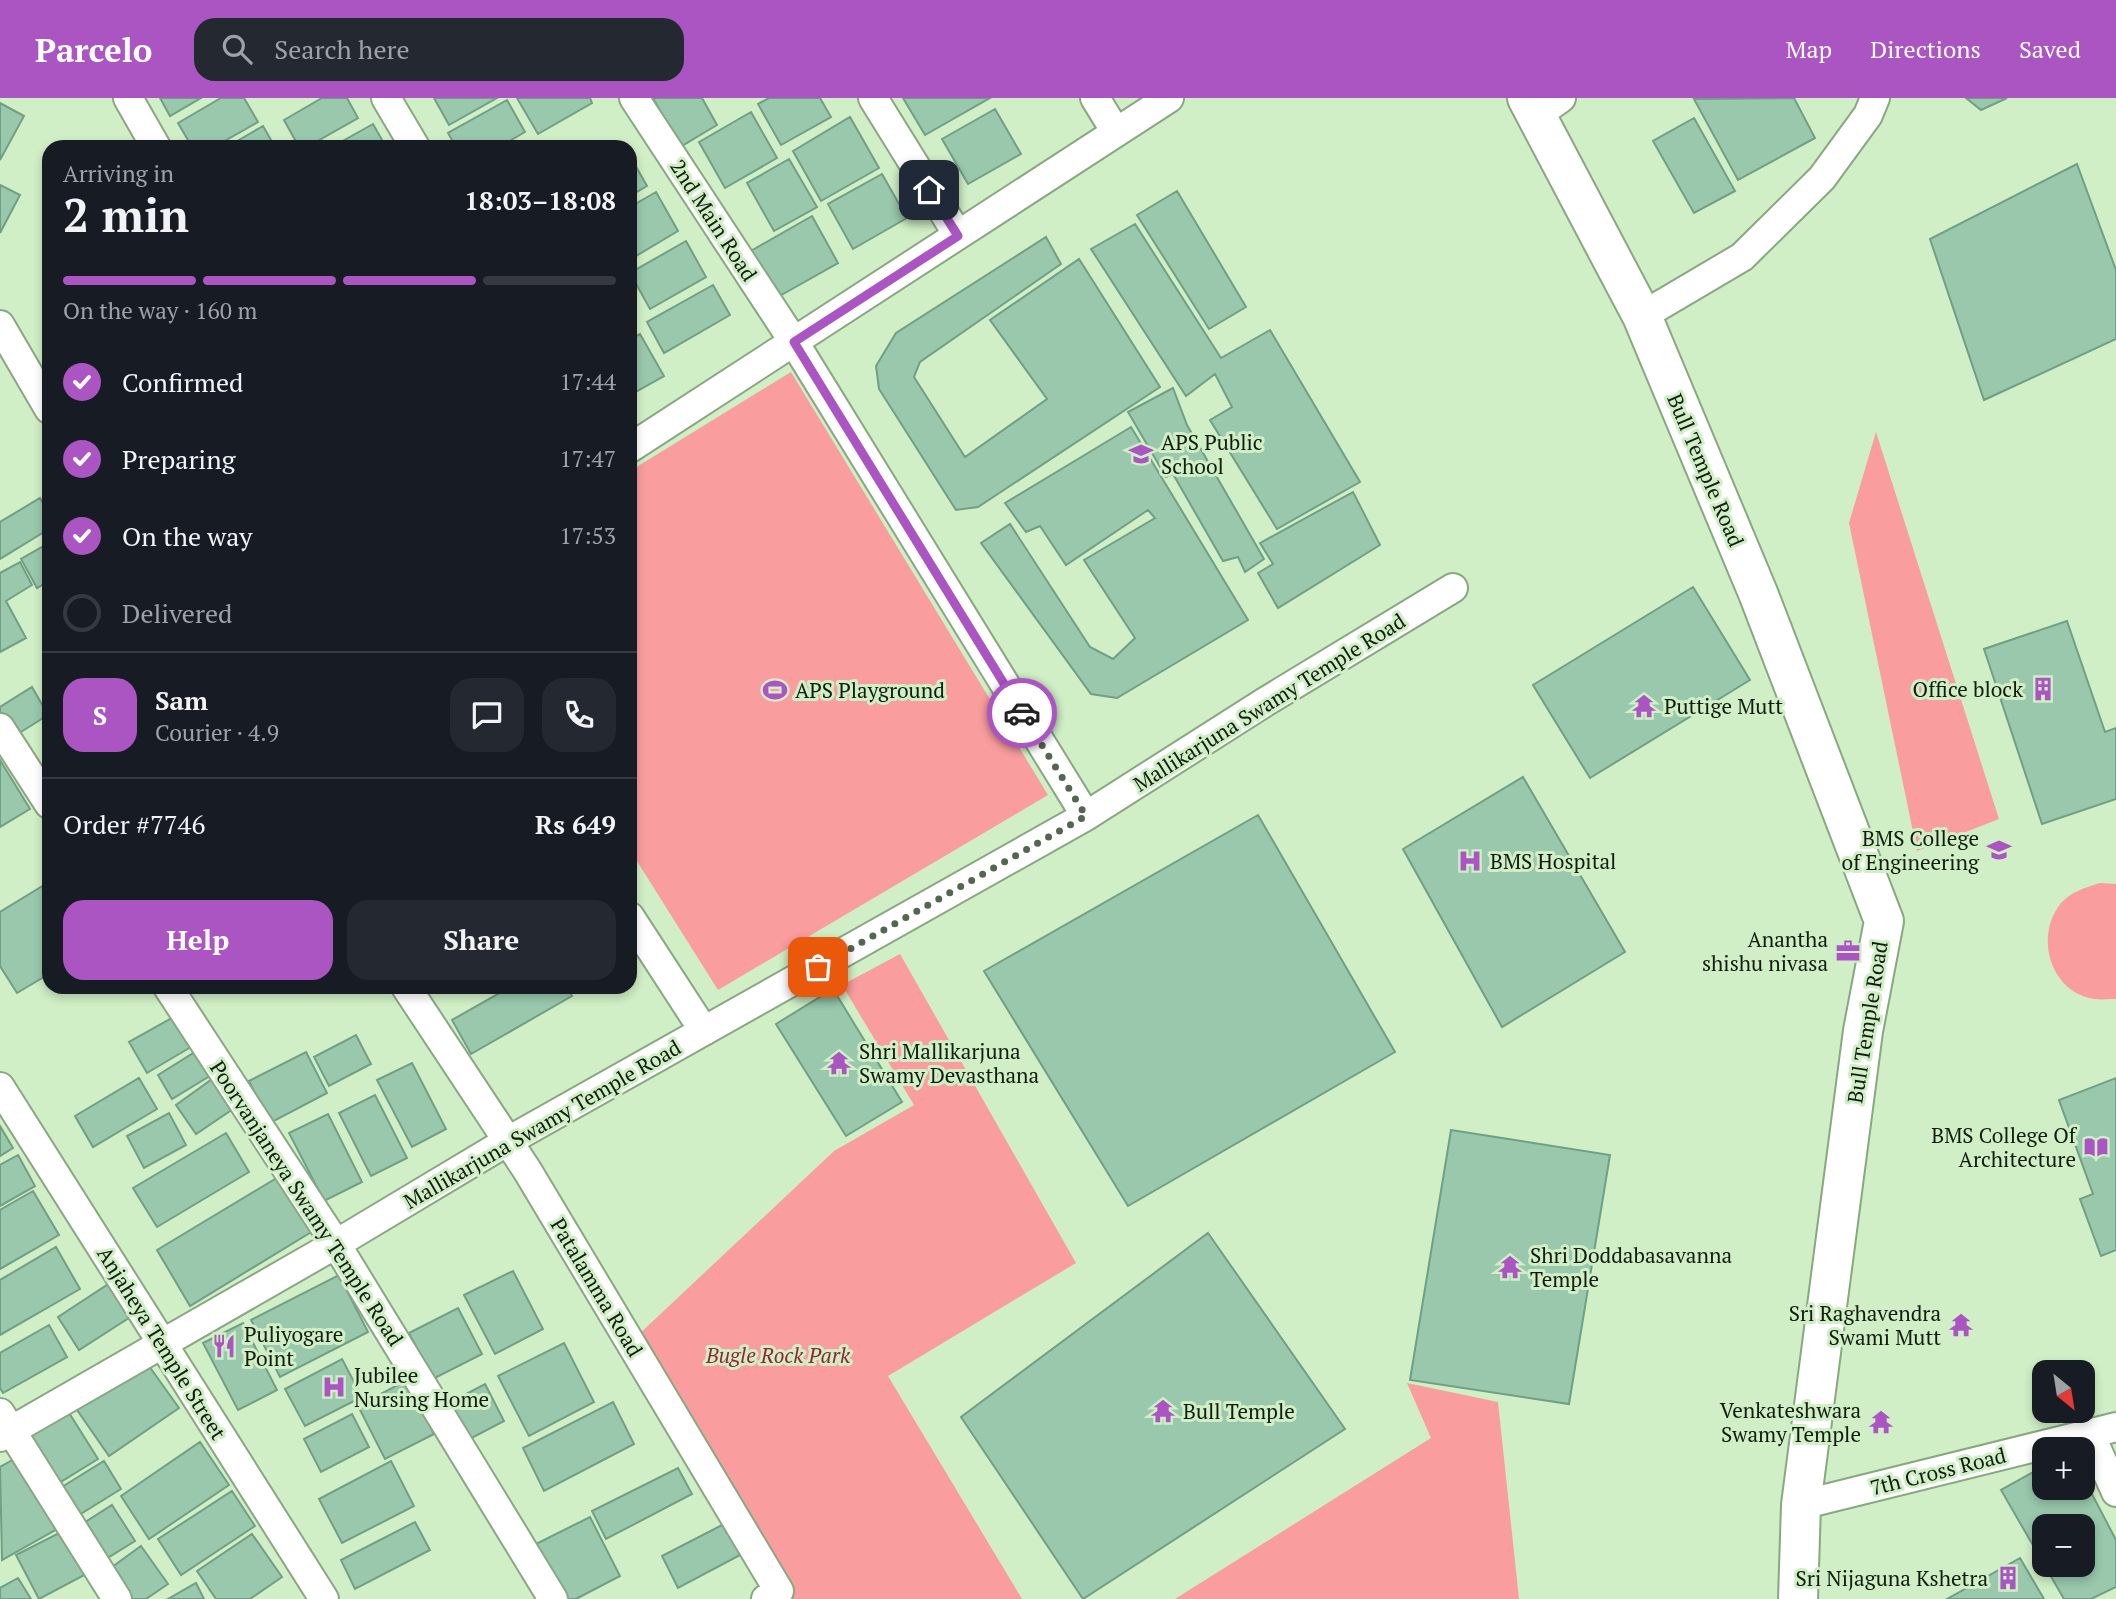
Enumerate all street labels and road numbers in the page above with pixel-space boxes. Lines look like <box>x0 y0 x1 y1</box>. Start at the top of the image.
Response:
street label: 2nd Main Road <box>664 154 764 287</box>
street label: Bull Temple Road <box>1661 389 1751 551</box>
street label: Mallikarjuna Swamy Temple Road <box>1128 606 1411 798</box>
street label: Bull Temple Road <box>1840 939 1894 1105</box>
street label: Mallikarjuna Swamy Temple Road <box>398 1033 686 1215</box>
street label: Poorvanjaneya Swamy Temple Road <box>204 1055 410 1351</box>
street label: Patalamma Road <box>545 1212 650 1362</box>
street label: Anjaheya Temple Street <box>91 1241 233 1445</box>
street label: 7th Cross Road <box>1867 1441 2009 1501</box>

